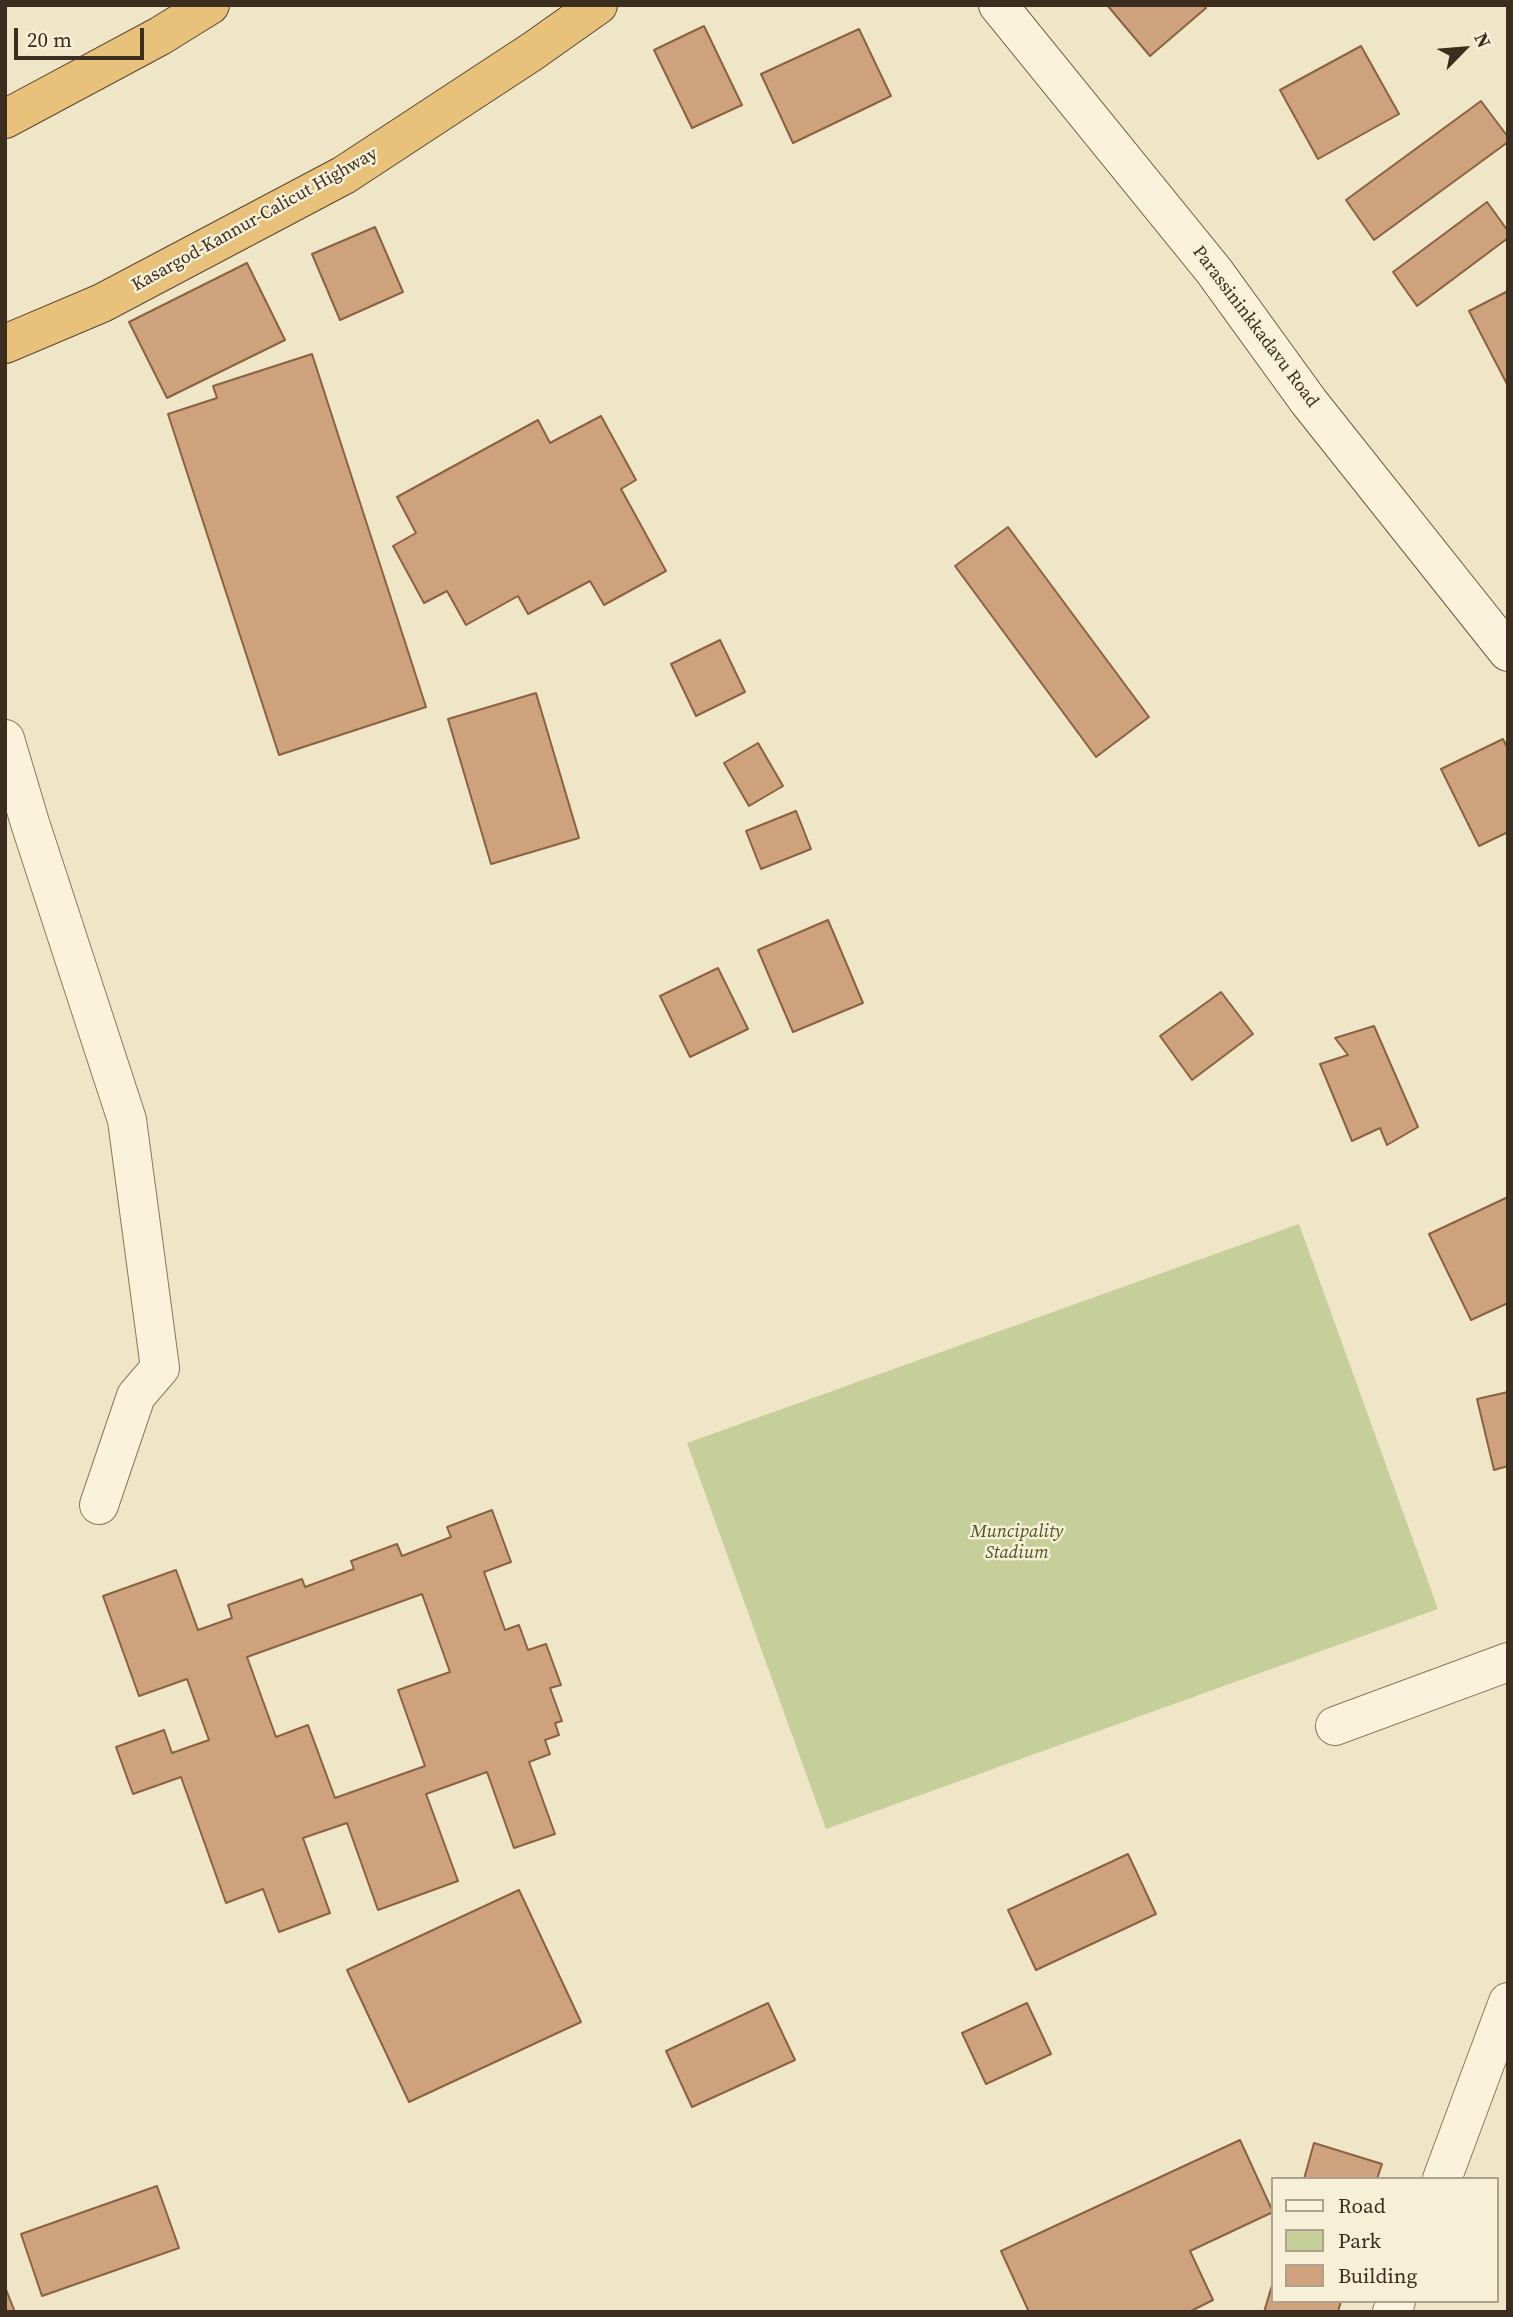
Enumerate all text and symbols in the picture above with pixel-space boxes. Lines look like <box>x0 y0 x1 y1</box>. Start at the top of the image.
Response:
scale bar <box>18 14 147 58</box>
north arrow <box>1429 14 1499 84</box>
text: 20 m <box>27 25 72 54</box>
text: N <box>1468 28 1498 52</box>
street label: Kasargod-Kannur-Calicut Highway <box>128 143 382 297</box>
street label: Parassininkkadavu Road <box>1187 242 1323 412</box>
park label: Muncipality Stadium <box>971 1521 1063 1564</box>
legend <box>1272 2177 1499 2303</box>
text: Road <box>1338 2191 1386 2220</box>
text: Park <box>1338 2226 1381 2255</box>
text: Building <box>1338 2261 1417 2290</box>

